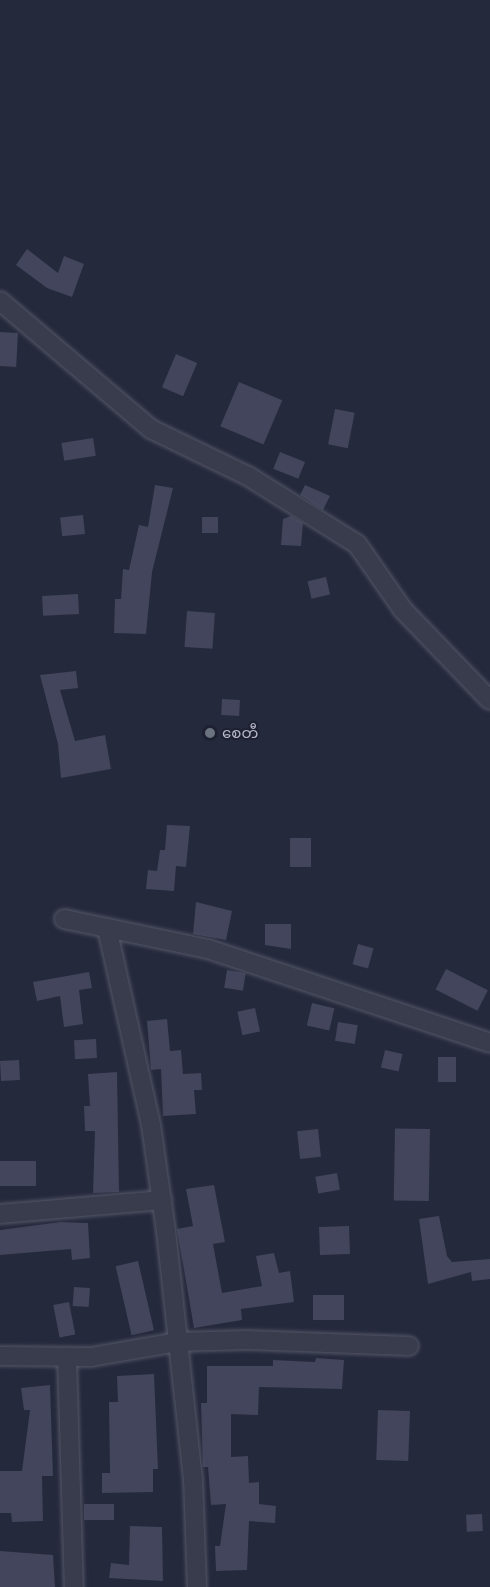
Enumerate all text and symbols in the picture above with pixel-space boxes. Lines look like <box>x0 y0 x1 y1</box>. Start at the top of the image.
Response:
place label: စေတီ <box>222 724 258 742</box>
marker: စေတီ <box>203 726 217 740</box>

